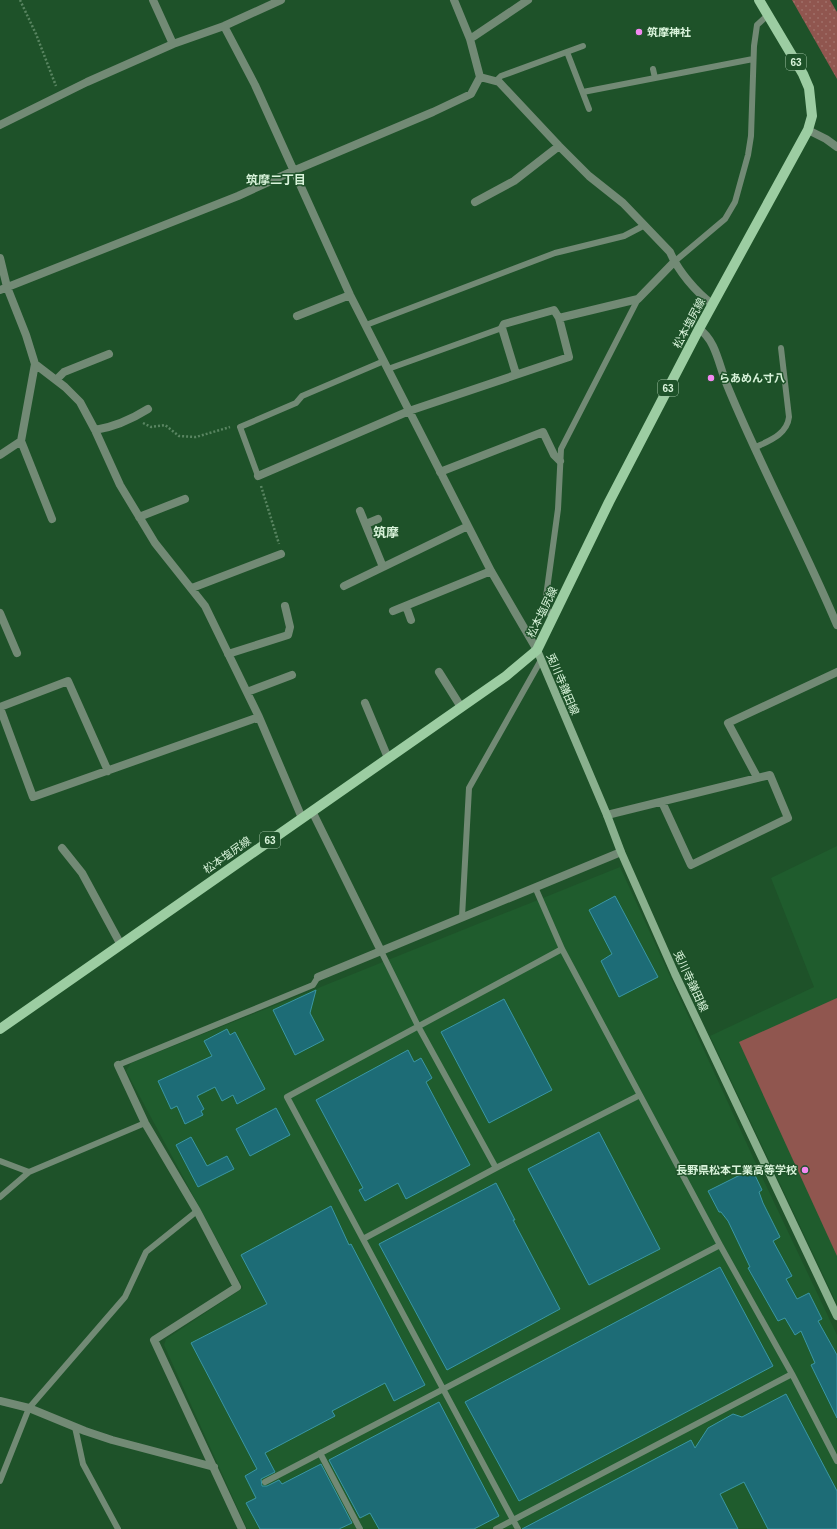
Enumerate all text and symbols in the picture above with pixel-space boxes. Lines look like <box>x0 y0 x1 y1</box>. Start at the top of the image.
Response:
place label: 筑摩神社 <box>647 26 691 38</box>
marker: 筑摩神社 <box>634 27 644 37</box>
road number: 63 <box>786 54 806 70</box>
district label: 筑摩二丁目 <box>246 173 306 187</box>
street label: 松本塩尻線 <box>671 296 707 350</box>
place label: らあめん寸八 <box>719 372 785 384</box>
marker: らあめん寸八 <box>706 373 716 383</box>
road number: 63 <box>658 380 678 396</box>
district label: 筑摩 <box>373 525 399 540</box>
street label: 松本塩尻線 <box>525 585 559 639</box>
street label: 兎川寺鎌田線 <box>545 651 581 717</box>
road number: 63 <box>260 832 280 848</box>
street label: 松本塩尻線 <box>201 834 253 876</box>
street label: 兎川寺鎌田線 <box>672 949 710 1013</box>
place label: 長野県松本工業高等学校 <box>676 1164 797 1176</box>
marker: 長野県松本工業高等学校 <box>800 1165 810 1175</box>

